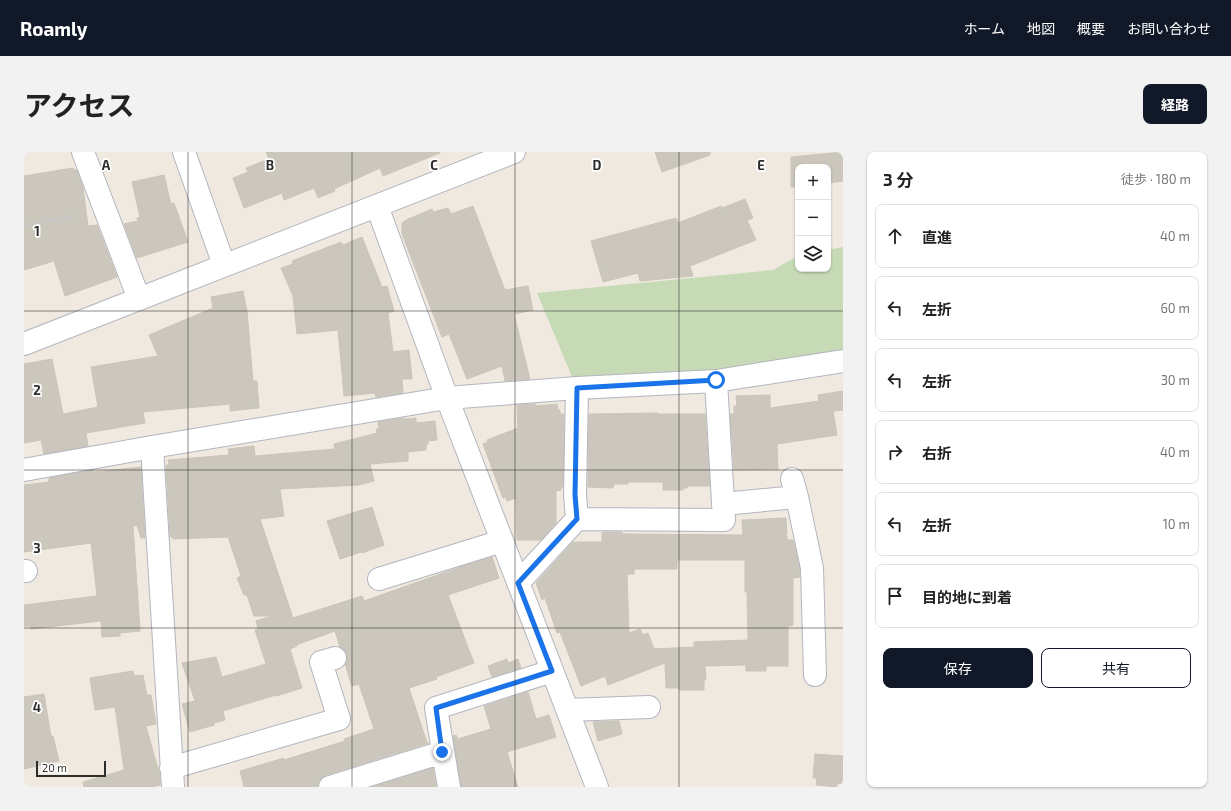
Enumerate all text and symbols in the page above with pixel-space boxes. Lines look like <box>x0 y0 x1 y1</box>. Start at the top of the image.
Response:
text: Roamly <box>20 17 87 40</box>
text: ホーム <box>963 20 1005 37</box>
text: 地図 <box>1027 20 1055 37</box>
text: 概要 <box>1077 20 1105 37</box>
text: お問い合わせ <box>1127 20 1211 37</box>
button: 経路 <box>1143 84 1207 124</box>
text: アクセス <box>24 88 135 122</box>
text: A <box>102 157 111 173</box>
text: B <box>266 157 274 173</box>
text: C <box>430 157 438 173</box>
text: D <box>593 157 602 173</box>
text: E <box>757 157 765 173</box>
map controls <box>795 164 831 272</box>
button: + <box>795 164 831 200</box>
text: 3 分 <box>883 169 913 189</box>
text: 徒歩 · 180 m <box>1121 171 1191 187</box>
button: − <box>795 200 831 236</box>
text: 1 <box>34 223 40 239</box>
icon: ahead <box>884 225 906 247</box>
text: 直進 <box>922 228 952 246</box>
text: 40 m <box>1160 228 1190 244</box>
button: layers <box>795 236 831 272</box>
icon: left <box>884 297 906 319</box>
text: 左折 <box>922 300 952 318</box>
text: 60 m <box>1160 300 1190 316</box>
icon: left <box>884 369 906 391</box>
route start <box>707 371 725 389</box>
text: 左折 <box>922 372 952 390</box>
text: 30 m <box>1161 372 1190 388</box>
text: 2 <box>33 382 41 398</box>
icon: right <box>884 441 906 463</box>
text: 右折 <box>922 444 952 462</box>
text: 40 m <box>1160 444 1190 460</box>
icon: left <box>884 513 906 535</box>
text: 左折 <box>922 516 952 534</box>
text: 10 m <box>1163 516 1190 532</box>
text: 3 <box>33 540 41 556</box>
icon: arrive <box>884 585 906 607</box>
text: 目的地に到着 <box>922 588 1012 606</box>
button: 保存 <box>883 648 1033 688</box>
button: 共有 <box>1041 648 1191 688</box>
text: 4 <box>33 699 41 715</box>
route end <box>433 743 451 761</box>
scale bar <box>36 759 106 778</box>
text: 20 m <box>42 761 67 774</box>

